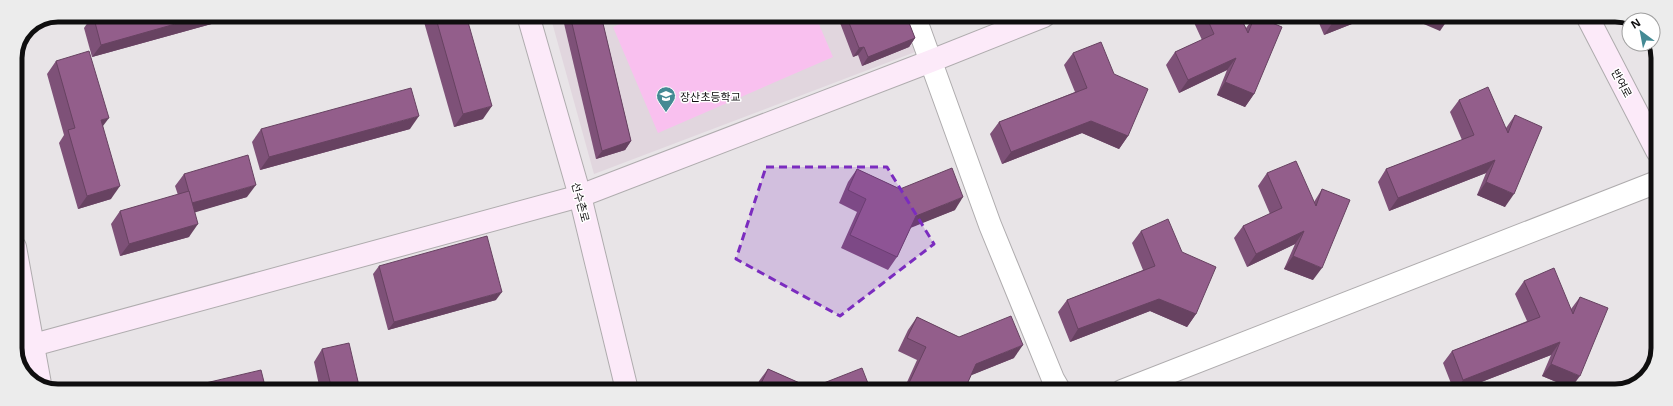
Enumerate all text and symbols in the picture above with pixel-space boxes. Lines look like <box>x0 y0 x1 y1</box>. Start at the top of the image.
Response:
north arrow <box>1621 12 1661 52</box>
text: N <box>1628 14 1643 32</box>
street label: 반여로 <box>1608 66 1636 100</box>
school or university icon: 장산초등학교 <box>655 85 677 113</box>
place label: 장산초등학교 <box>680 89 741 104</box>
street label: 선수촌로 <box>569 181 593 223</box>

